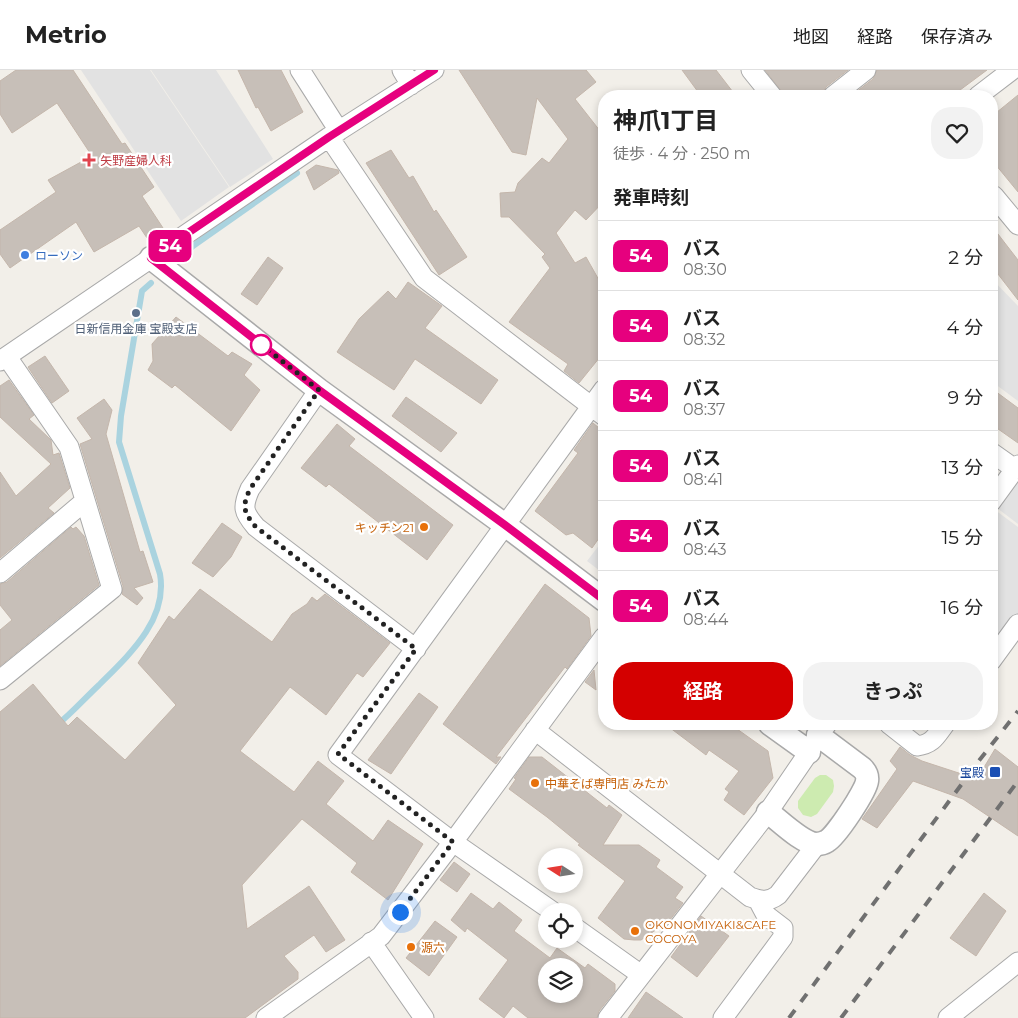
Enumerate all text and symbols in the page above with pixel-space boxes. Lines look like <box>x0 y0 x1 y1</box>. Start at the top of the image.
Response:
text: Metrio <box>25 20 107 49</box>
text: 地図 <box>793 26 829 48</box>
text: 経路 <box>857 26 893 48</box>
text: 保存済み <box>921 26 993 48</box>
text: 神爪1丁目 <box>613 106 718 135</box>
button: heart <box>931 107 983 159</box>
text: 徒歩 · 4 分 · 250 m <box>613 144 751 163</box>
marker: 矢野産婦人科 <box>82 153 96 167</box>
place label: 矢野産婦人科 <box>100 153 172 168</box>
text: 発車時刻 <box>613 186 689 209</box>
line badge: 54 <box>148 230 192 262</box>
text: 54 <box>158 235 182 257</box>
text: バス <box>683 237 721 260</box>
text: 54 <box>629 245 652 267</box>
text: 2 分 <box>948 246 983 269</box>
place label: ローソン <box>35 248 83 263</box>
marker: ローソン <box>19 249 31 261</box>
text: 08:30 <box>683 260 727 279</box>
marker: 日新信用金庫 宝殿支店 <box>130 307 142 319</box>
text: バス <box>683 307 721 330</box>
text: 54 <box>629 315 652 337</box>
text: 4 分 <box>946 316 983 339</box>
place label: 日新信用金庫 宝殿支店 <box>74 321 198 336</box>
text: 08:32 <box>683 330 725 349</box>
unlabelled marker <box>250 334 272 356</box>
text: バス <box>683 377 721 400</box>
text: 54 <box>629 385 652 407</box>
text: 9 分 <box>947 386 983 409</box>
text: 08:37 <box>683 400 725 419</box>
text: バス <box>683 447 721 470</box>
text: 54 <box>629 455 652 477</box>
text: 13 分 <box>941 456 983 479</box>
text: 08:41 <box>683 470 723 489</box>
text: バス <box>683 517 721 540</box>
place label: キッチン21 <box>355 520 414 535</box>
marker: キッチン21 <box>418 521 430 533</box>
text: 54 <box>629 525 652 547</box>
text: 15 分 <box>941 526 983 549</box>
text: 08:43 <box>683 540 727 559</box>
text: バス <box>683 587 721 610</box>
text: 54 <box>629 595 652 617</box>
text: 16 分 <box>941 596 983 619</box>
text: 08:44 <box>683 610 728 629</box>
button: 経路 <box>613 662 793 720</box>
button: きっぷ <box>803 662 983 720</box>
place label: 宝殿 <box>960 765 984 780</box>
marker: 宝殿 <box>988 765 1002 779</box>
place label: 中華そば専門店 みたか <box>545 776 668 791</box>
marker: 中華そば専門店 みたか <box>529 777 541 789</box>
north arrow <box>538 848 582 892</box>
map controls <box>538 848 583 1003</box>
your location <box>388 900 413 925</box>
button: locate <box>538 903 583 948</box>
place label: OKONOMIYAKI&CAFE COCOYA <box>645 917 776 946</box>
marker: OKONOMIYAKI&CAFE COCOYA <box>629 925 641 937</box>
place label: 源六 <box>421 940 445 955</box>
marker: 源六 <box>405 941 417 953</box>
button: layers <box>538 958 583 1003</box>

